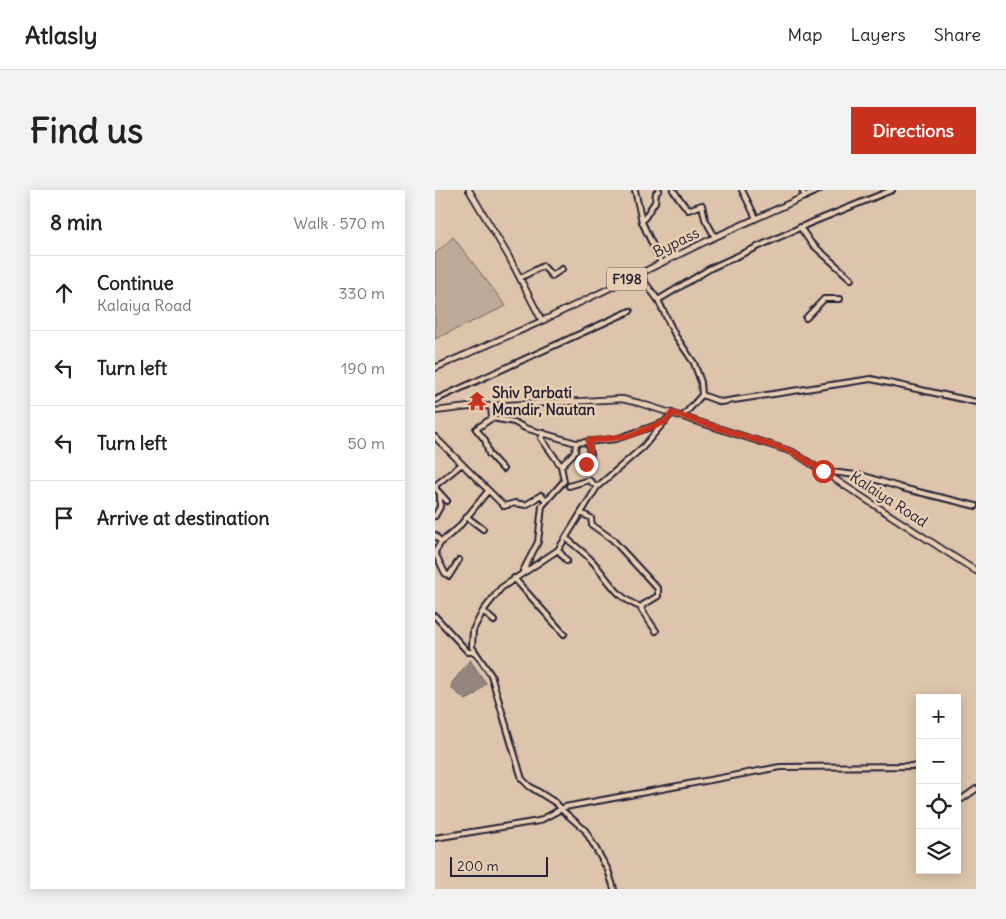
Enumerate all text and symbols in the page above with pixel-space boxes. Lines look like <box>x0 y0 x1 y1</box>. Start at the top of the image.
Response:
text: Atlasly <box>25 20 97 50</box>
text: Map <box>787 23 822 46</box>
text: Layers <box>850 23 906 46</box>
text: Share <box>934 23 981 46</box>
button: Directions <box>851 107 976 154</box>
text: Find us <box>30 108 143 152</box>
text: 8 min <box>50 209 102 236</box>
text: Walk · 570 m <box>294 213 385 233</box>
street label: Bypass <box>650 223 702 261</box>
road number: F198 <box>607 268 647 290</box>
text: Continue <box>97 271 174 295</box>
icon: ahead <box>50 279 78 307</box>
text: 330 m <box>338 283 385 303</box>
text: Kalaiya Road <box>97 295 192 315</box>
icon: left <box>50 354 78 382</box>
text: Turn left <box>97 356 167 380</box>
text: 190 m <box>341 358 385 378</box>
place label: Shiv Parbati Mandir, Nautan <box>492 383 596 419</box>
temple icon: Shiv Parbati Mandir, Nautan <box>466 390 488 412</box>
icon: left <box>50 429 78 457</box>
text: Turn left <box>97 431 167 455</box>
text: 50 m <box>347 433 385 453</box>
route end <box>575 453 598 476</box>
route start <box>812 460 835 483</box>
street label: Kalaiya Road <box>847 467 932 531</box>
icon: arrive <box>50 504 78 532</box>
text: Arrive at destination <box>97 506 270 530</box>
map controls <box>916 694 961 874</box>
button: + <box>916 694 961 739</box>
button: − <box>916 739 961 784</box>
button: locate <box>916 784 961 829</box>
button: layers <box>916 829 961 874</box>
scale bar <box>450 854 547 877</box>
text: 200 m <box>457 857 499 875</box>

